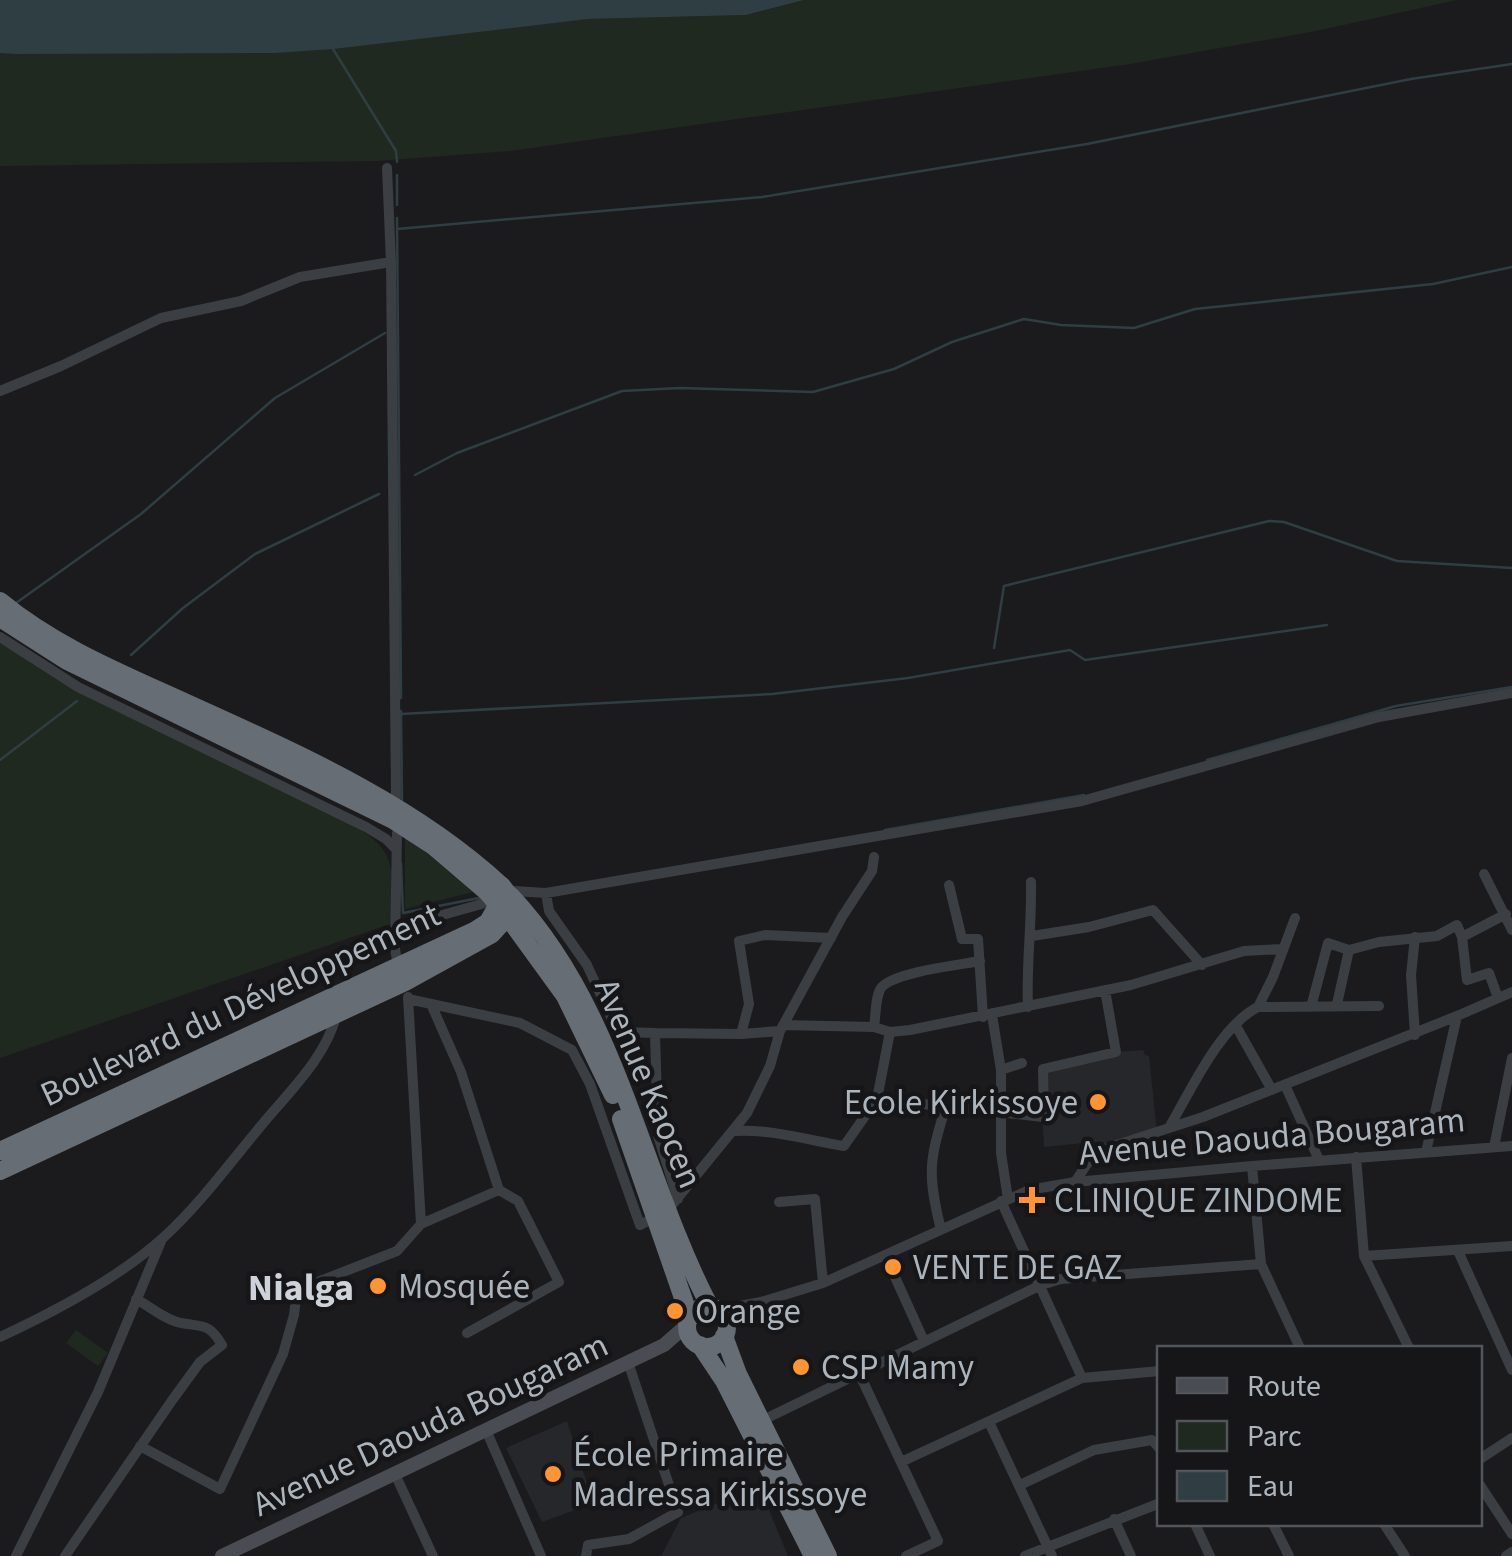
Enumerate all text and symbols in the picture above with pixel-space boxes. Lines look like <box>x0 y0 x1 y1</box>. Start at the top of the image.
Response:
street label: Boulevard du Développement <box>32 890 449 1120</box>
street label: Avenue Kaocen <box>581 971 715 1196</box>
place label: Ecole Kirkissoye <box>844 1078 1078 1128</box>
marker: Ecole Kirkissoye <box>1087 1091 1109 1113</box>
street label: Avenue Daouda Bougaram <box>1077 1095 1467 1179</box>
place label: CLINIQUE ZINDOME <box>1054 1176 1343 1226</box>
marker: CLINIQUE ZINDOME <box>1019 1187 1045 1213</box>
place label: VENTE DE GAZ <box>913 1243 1122 1293</box>
marker: VENTE DE GAZ <box>882 1256 904 1278</box>
district label: Nialga <box>248 1261 354 1315</box>
place label: Mosquée <box>398 1262 530 1312</box>
marker: Mosquée <box>367 1275 389 1297</box>
place label: Orange <box>695 1287 801 1337</box>
marker: Orange <box>664 1300 686 1322</box>
street label: Avenue Daouda Bougaram <box>244 1320 617 1529</box>
place label: CSP Mamy <box>821 1343 974 1393</box>
legend <box>1157 1346 1482 1526</box>
marker: CSP Mamy <box>790 1356 812 1378</box>
text: Route <box>1247 1365 1321 1408</box>
text: Parc <box>1247 1415 1302 1458</box>
place label: École Primaire Madressa Kirkissoye <box>573 1430 867 1520</box>
marker: École Primaire Madressa Kirkissoye <box>542 1463 564 1485</box>
text: Eau <box>1247 1465 1294 1508</box>

